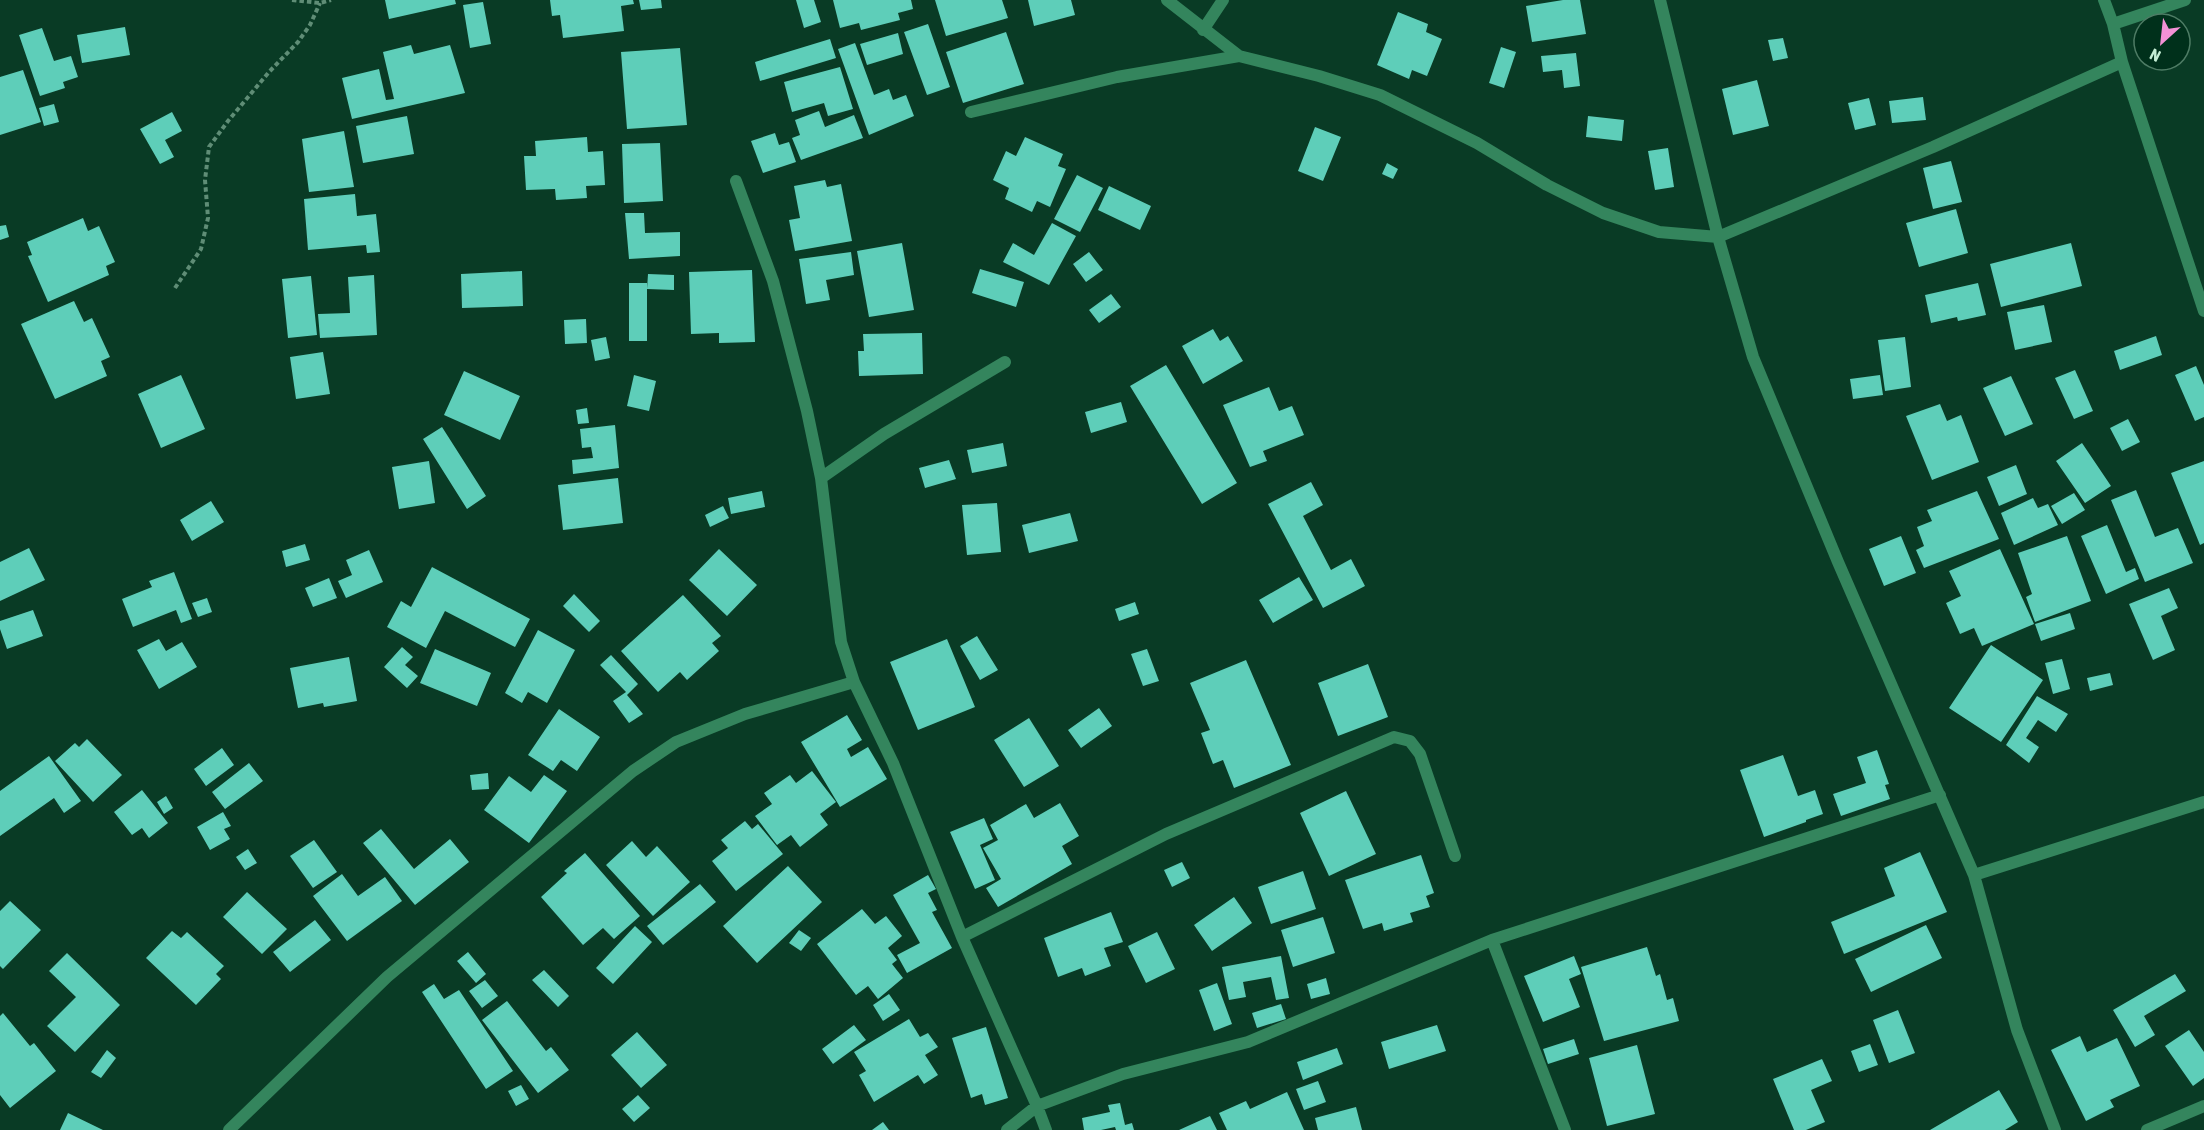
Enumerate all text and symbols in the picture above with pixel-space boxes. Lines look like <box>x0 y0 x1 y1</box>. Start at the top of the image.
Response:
north arrow <box>2132 12 2192 72</box>
text: N <box>2147 45 2163 66</box>

